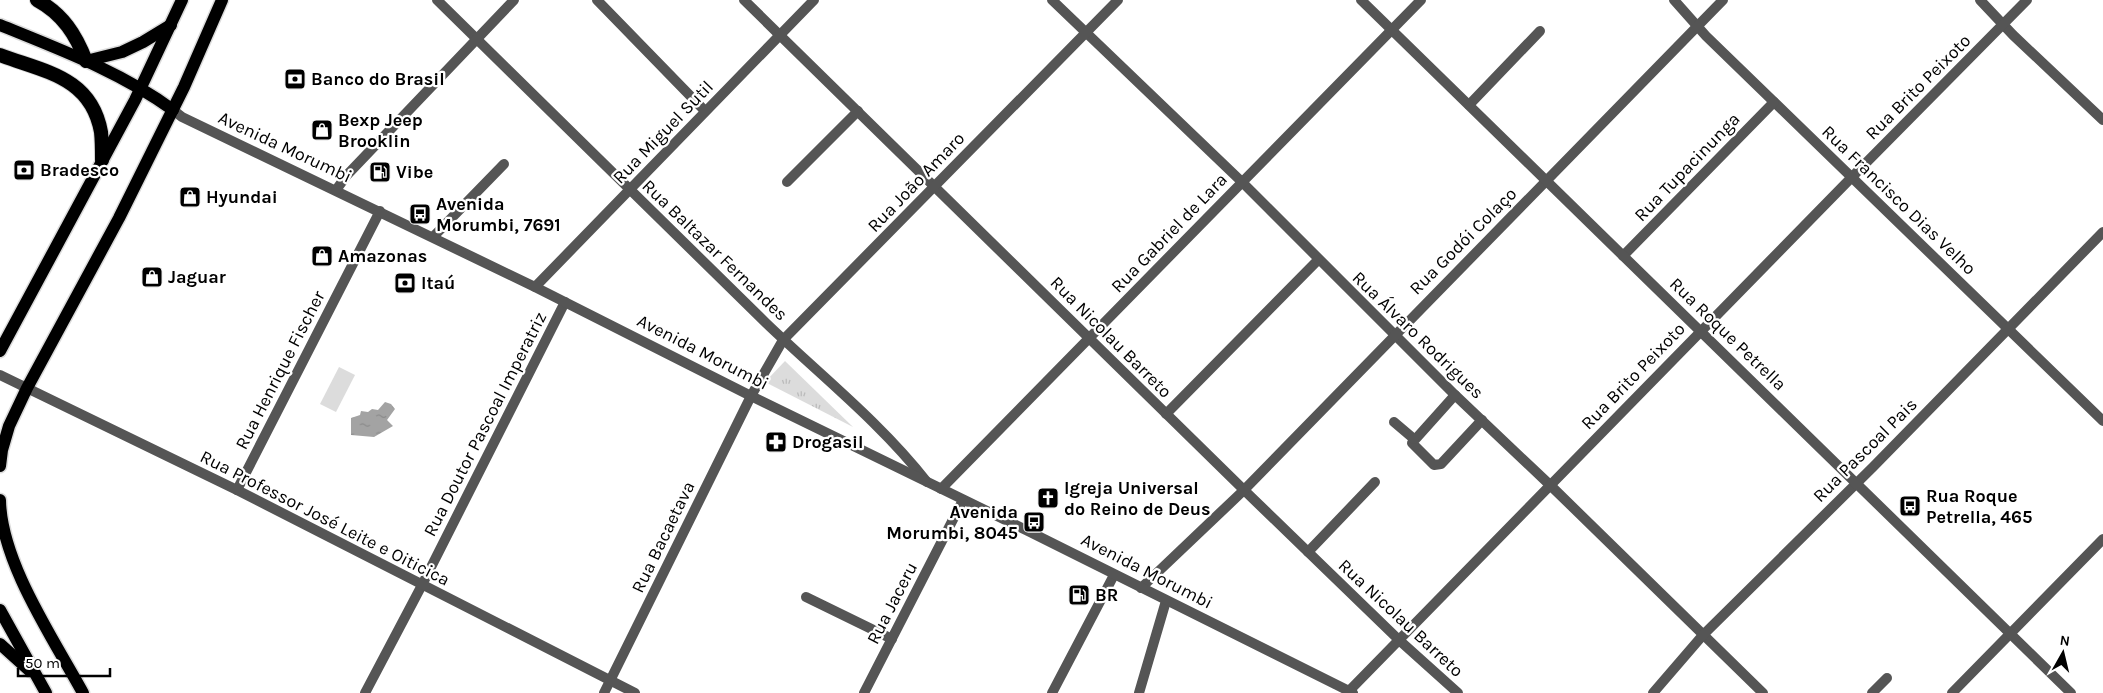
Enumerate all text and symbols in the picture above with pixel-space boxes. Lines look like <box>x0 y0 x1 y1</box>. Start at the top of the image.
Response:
street label: Rua Brito Peixoto <box>1861 30 1975 144</box>
bank icon: Banco do Brasil <box>283 67 307 91</box>
place label: Banco do Brasil <box>311 68 445 90</box>
street label: Rua Miguel Sutil <box>608 76 718 188</box>
street label: Avenida Morumbi <box>215 106 355 188</box>
street label: Rua Tupacinunga <box>1630 108 1744 226</box>
place label: Bexp Jeep Brooklin <box>338 109 423 152</box>
shop icon: Bexp Jeep Brooklin <box>310 118 334 142</box>
street label: Rua Francisco Dias Velho <box>1817 121 1981 279</box>
street label: Rua João Amaro <box>863 127 969 237</box>
bank icon: Bradesco <box>12 158 36 182</box>
place label: Bradesco <box>40 159 119 181</box>
fuel station icon: Vibe <box>368 160 392 184</box>
place label: Vibe <box>396 161 433 183</box>
street label: Rua Gabriel de Lara <box>1106 169 1232 297</box>
street label: Rua Baltazar Fernandes <box>638 175 792 325</box>
street label: Rua Godói Colaço <box>1405 183 1521 299</box>
shop icon: Hyundai <box>178 185 202 209</box>
place label: Hyundai <box>206 186 278 208</box>
place label: Avenida Morumbi, 7691 <box>436 193 561 236</box>
bus stop icon: Avenida Morumbi, 7691 <box>408 202 432 226</box>
shop icon: Amazonas <box>310 244 334 268</box>
place label: Amazonas <box>338 245 427 267</box>
shop icon: Jaguar <box>140 265 164 289</box>
place label: Jaguar <box>168 266 226 288</box>
street label: Rua Álvaro Rodrigues <box>1348 266 1489 403</box>
bank icon: Itaú <box>393 271 417 295</box>
place label: Itaú <box>421 272 455 294</box>
street label: Rua Nicolau Barreto <box>1046 272 1176 402</box>
street label: Rua Roque Petrella <box>1665 273 1791 395</box>
street label: Rua Henrique Fischer <box>230 287 330 453</box>
street label: Rua Doutor Pascoal Imperatriz <box>419 308 551 540</box>
street label: Avenida Morumbi <box>634 309 772 395</box>
street label: Rua Brito Peixoto <box>1576 318 1690 434</box>
street label: Rua Pascoal Pais <box>1808 393 1922 507</box>
pharmacy icon: Drogasil <box>764 430 788 454</box>
place label: Drogasil <box>792 431 864 453</box>
street label: Rua Professor José Leite e Oiticica <box>196 445 454 591</box>
place label: Igreja Universal do Reino de Deus <box>1064 477 1211 520</box>
street label: Rua Bacaetava <box>627 478 699 596</box>
place label: Rua Roque Petrella, 465 <box>1926 485 2032 528</box>
church icon: Igreja Universal do Reino de Deus <box>1036 486 1060 510</box>
bus stop icon: Rua Roque Petrella, 465 <box>1898 494 1922 518</box>
place label: Avenida Morumbi, 8045 <box>886 501 1018 544</box>
bus stop icon: Avenida Morumbi, 8045 <box>1022 510 1046 534</box>
street label: Avenida Morumbi <box>1078 528 1216 614</box>
street label: Rua Nicolau Barreto <box>1334 554 1468 682</box>
street label: Rua Jaceru <box>862 558 922 648</box>
fuel station icon: BR <box>1067 583 1091 607</box>
place label: BR <box>1095 584 1118 606</box>
north arrow <box>2038 628 2088 678</box>
text: N <box>2059 632 2071 650</box>
scale bar <box>18 646 110 678</box>
text: 50 m <box>25 654 60 672</box>

